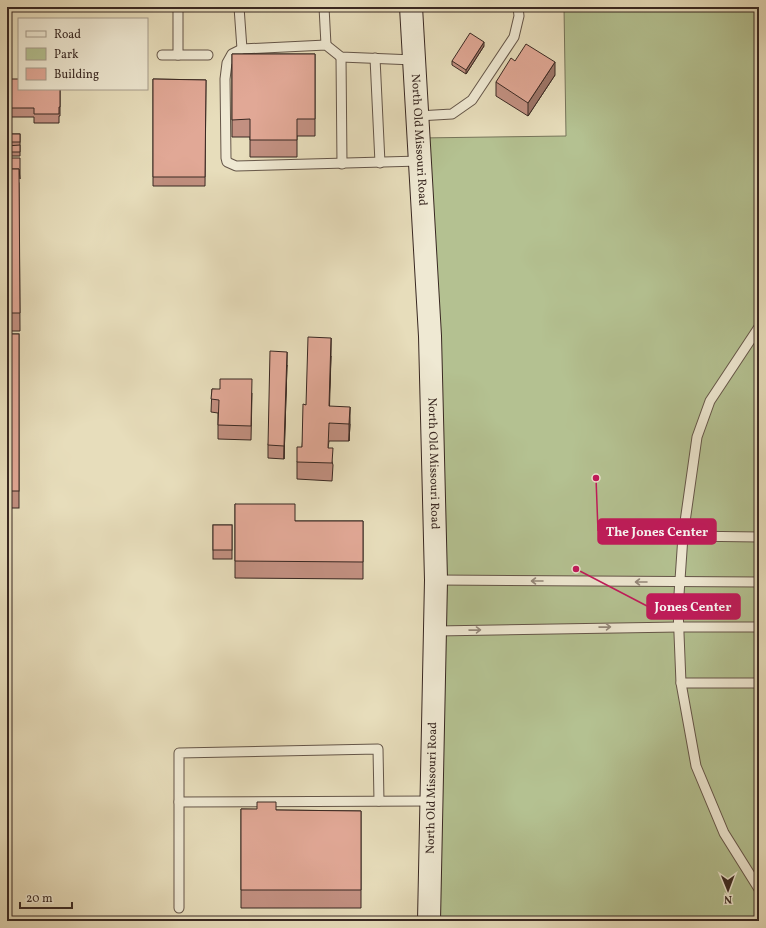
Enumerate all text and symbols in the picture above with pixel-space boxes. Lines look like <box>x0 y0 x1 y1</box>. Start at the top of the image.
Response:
legend <box>18 18 148 90</box>
text: Road <box>54 27 81 43</box>
text: Park <box>54 47 79 63</box>
text: Building <box>54 67 99 83</box>
street label: North Old Missouri Road <box>407 73 430 206</box>
street label: North Old Missouri Road <box>424 397 443 530</box>
callout: The Jones Center <box>598 519 716 544</box>
text: The Jones Center <box>606 524 708 542</box>
one-way arrow <box>531 578 544 585</box>
one-way arrow <box>635 578 648 586</box>
callout: Jones Center <box>647 594 740 619</box>
text: Jones Center <box>654 599 731 617</box>
one-way arrow <box>598 623 611 631</box>
one-way arrow <box>468 626 481 634</box>
street label: North Old Missouri Road <box>423 722 441 854</box>
north arrow <box>708 870 748 910</box>
scale bar <box>20 884 72 910</box>
text: 20 m <box>26 891 53 907</box>
text: N <box>724 891 732 906</box>

